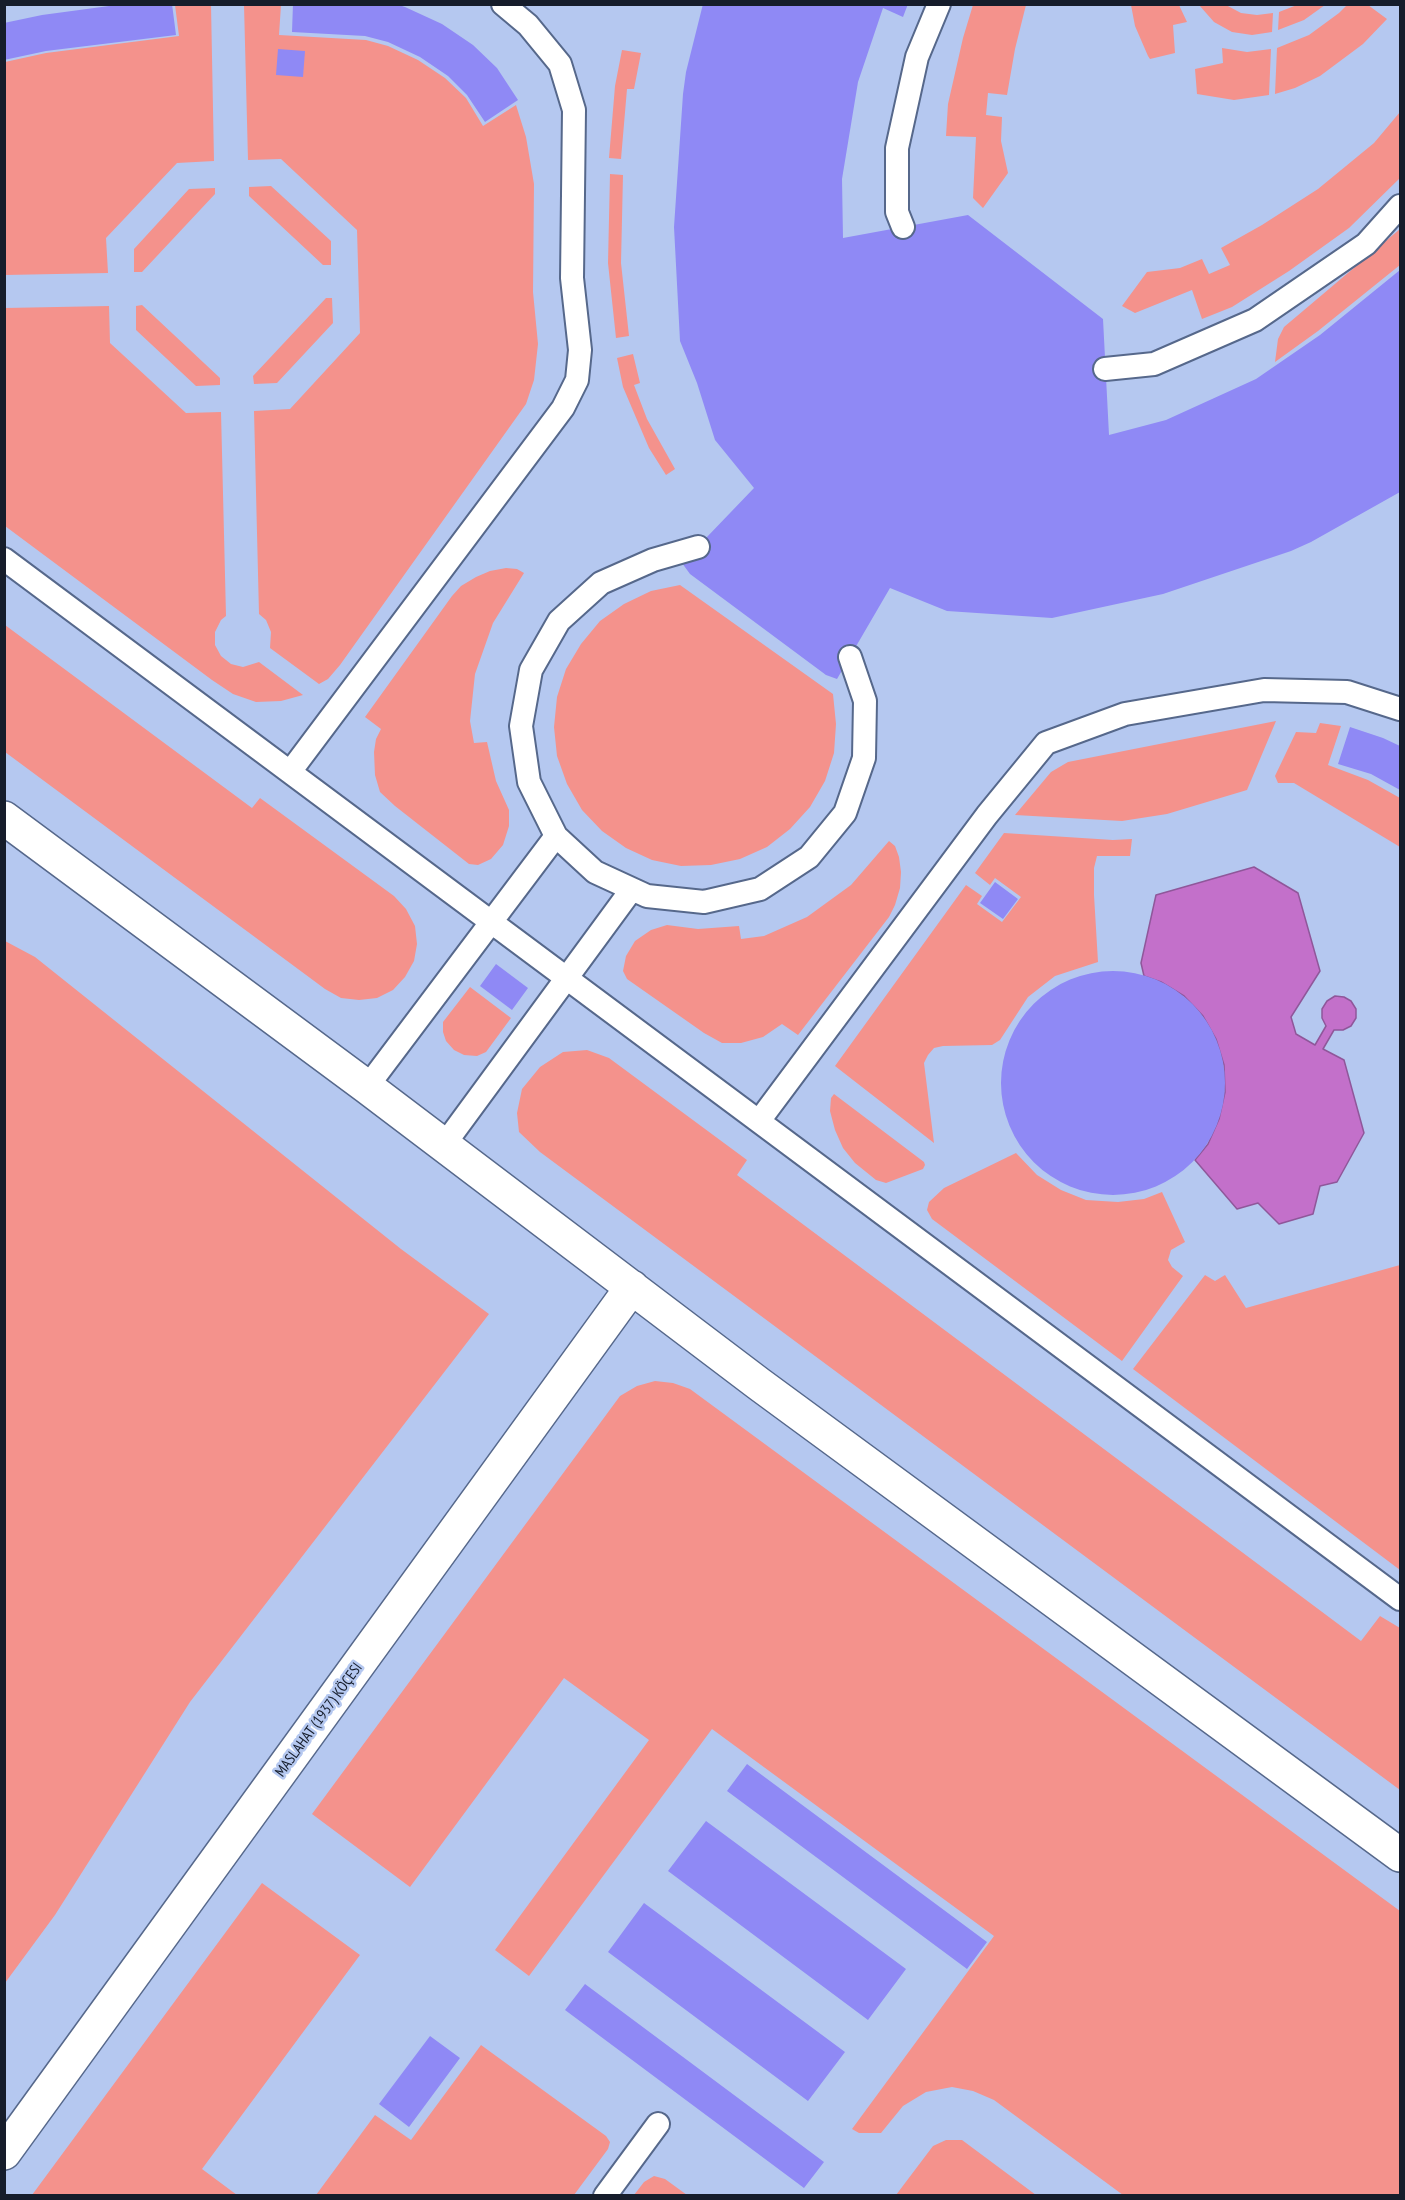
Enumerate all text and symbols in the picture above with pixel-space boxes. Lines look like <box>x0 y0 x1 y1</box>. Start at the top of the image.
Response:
street label: MASLAHAT (1937) KÖÇESI <box>272 1660 366 1780</box>

